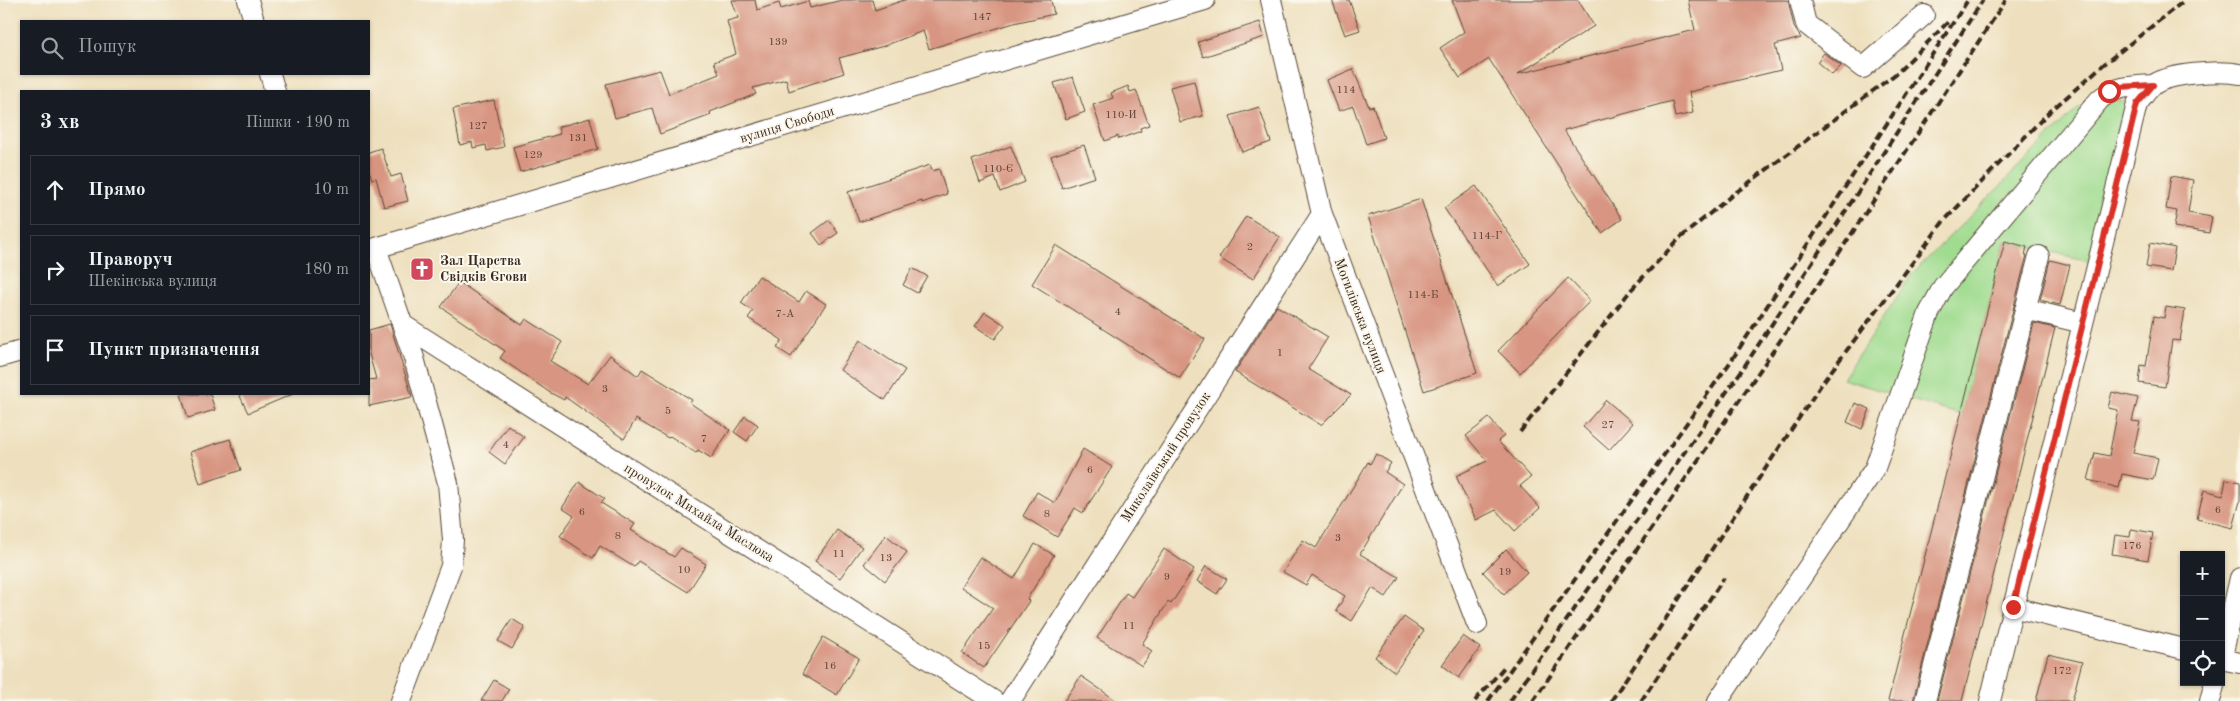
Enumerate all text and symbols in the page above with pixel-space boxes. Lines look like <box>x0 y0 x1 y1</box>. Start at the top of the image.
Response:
house number: 147 <box>972 12 992 23</box>
search box <box>20 20 370 75</box>
icon: search <box>38 34 66 62</box>
house number: 139 <box>768 37 788 48</box>
text: Пошук <box>78 38 136 57</box>
route start <box>2098 80 2121 103</box>
house number: 114 <box>1336 85 1356 96</box>
street label: вулиця Свободи <box>738 104 836 146</box>
house number: 110-И <box>1105 110 1137 121</box>
text: 3 хв <box>40 112 79 133</box>
text: Пішки · 190 m <box>246 115 350 131</box>
house number: 127 <box>468 121 488 132</box>
house number: 131 <box>568 133 588 144</box>
house number: 129 <box>523 150 543 161</box>
house number: 110-Є <box>983 164 1013 175</box>
icon: ahead <box>41 176 69 204</box>
text: Прямо <box>88 181 146 200</box>
text: 10 m <box>313 182 349 198</box>
house number: 114-Г <box>1472 231 1502 242</box>
house number: 2 <box>1247 242 1253 253</box>
text: Праворуч <box>88 251 173 270</box>
place label: Зал Царства Свідків Єгови <box>440 254 527 284</box>
icon: right <box>41 256 69 284</box>
church icon: Зал Царства Свідків Єгови <box>409 256 435 282</box>
street label: Могилівська вулиця <box>1332 256 1388 376</box>
text: 180 m <box>304 262 349 278</box>
text: Шекінська вулиця <box>88 274 217 290</box>
house number: 114-Б <box>1408 290 1439 301</box>
house number: 4 <box>1115 307 1121 318</box>
house number: 7-А <box>776 309 795 320</box>
icon: arrive <box>41 336 69 364</box>
text: Пункт призначення <box>88 341 260 360</box>
house number: 1 <box>1277 348 1283 359</box>
house number: 3 <box>602 384 608 395</box>
street label: Миколаївський провулок <box>1119 389 1213 525</box>
house number: 5 <box>665 406 671 417</box>
house number: 27 <box>1602 420 1614 431</box>
house number: 7 <box>701 434 707 445</box>
house number: 4 <box>503 440 509 451</box>
street label: провулок Михайла Маслюка <box>621 461 777 565</box>
house number: 6 <box>1087 465 1093 476</box>
house number: 6 <box>2215 505 2221 516</box>
house number: 6 <box>579 507 585 518</box>
house number: 8 <box>1044 509 1050 520</box>
house number: 8 <box>615 531 621 542</box>
house number: 3 <box>1335 533 1341 544</box>
house number: 176 <box>2122 541 2142 552</box>
house number: 11 <box>833 549 845 560</box>
map controls <box>2180 551 2225 686</box>
button: + <box>2180 551 2225 596</box>
house number: 13 <box>880 553 892 564</box>
house number: 10 <box>678 565 690 576</box>
house number: 19 <box>1499 567 1511 578</box>
house number: 9 <box>1164 572 1170 583</box>
route end <box>2002 596 2025 619</box>
button: − <box>2180 596 2225 641</box>
house number: 11 <box>1123 621 1135 632</box>
house number: 15 <box>978 641 990 652</box>
button: locate <box>2180 641 2225 686</box>
house number: 16 <box>824 661 836 672</box>
house number: 172 <box>2052 666 2072 677</box>

